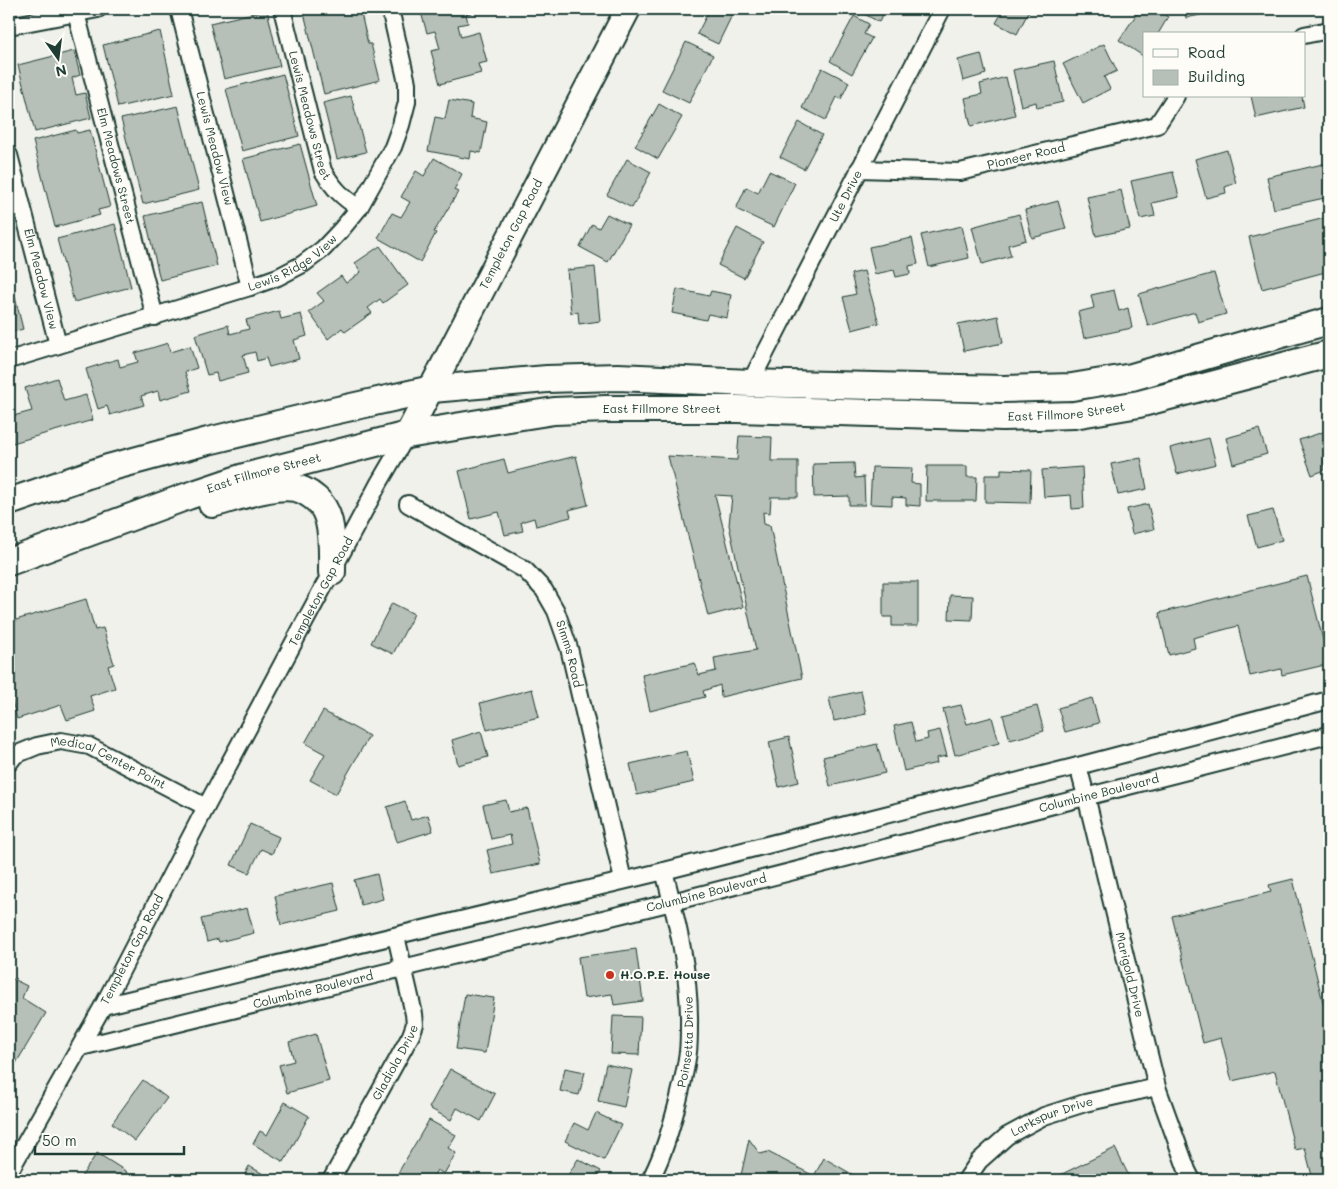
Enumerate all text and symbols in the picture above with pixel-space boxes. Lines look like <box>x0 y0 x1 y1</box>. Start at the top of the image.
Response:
north arrow <box>32 32 82 82</box>
legend <box>1143 32 1306 98</box>
text: Road <box>1188 42 1225 62</box>
street label: Lewis Meadows Street <box>286 49 336 183</box>
text: N <box>54 61 69 82</box>
text: Building <box>1188 66 1245 86</box>
street label: Lewis Meadow View <box>193 90 238 207</box>
street label: Elm Meadows Street <box>94 106 140 226</box>
street label: Pioneer Road <box>985 138 1067 172</box>
street label: Ute Drive <box>825 167 865 224</box>
street label: Templeton Gap Road <box>475 176 546 292</box>
street label: Elm Meadow View <box>21 226 63 331</box>
street label: Lewis Ridge View <box>245 230 340 294</box>
street label: East Fillmore Street <box>1007 398 1126 424</box>
street label: East Fillmore Street <box>603 400 721 416</box>
street label: East Fillmore Street <box>204 449 322 496</box>
street label: Templeton Gap Road <box>284 533 356 649</box>
street label: Simms Road <box>553 618 587 689</box>
street label: Medical Center Point <box>49 732 169 792</box>
street label: Columbine Boulevard <box>1037 769 1161 815</box>
street label: Columbine Boulevard <box>644 869 768 915</box>
street label: Templeton Gap Road <box>96 891 167 1007</box>
street label: Marigold Drive <box>1112 930 1149 1019</box>
place label: H.O.P.E. House <box>620 966 710 982</box>
street label: Columbine Boulevard <box>251 967 375 1012</box>
marker: H.O.P.E. House <box>604 969 616 981</box>
street label: Poinsetta Drive <box>673 996 696 1089</box>
street label: Gladiola Drive <box>368 1022 421 1103</box>
street label: Larkspur Drive <box>1008 1092 1095 1139</box>
scale bar <box>35 1124 184 1156</box>
text: 50 m <box>42 1130 77 1150</box>

